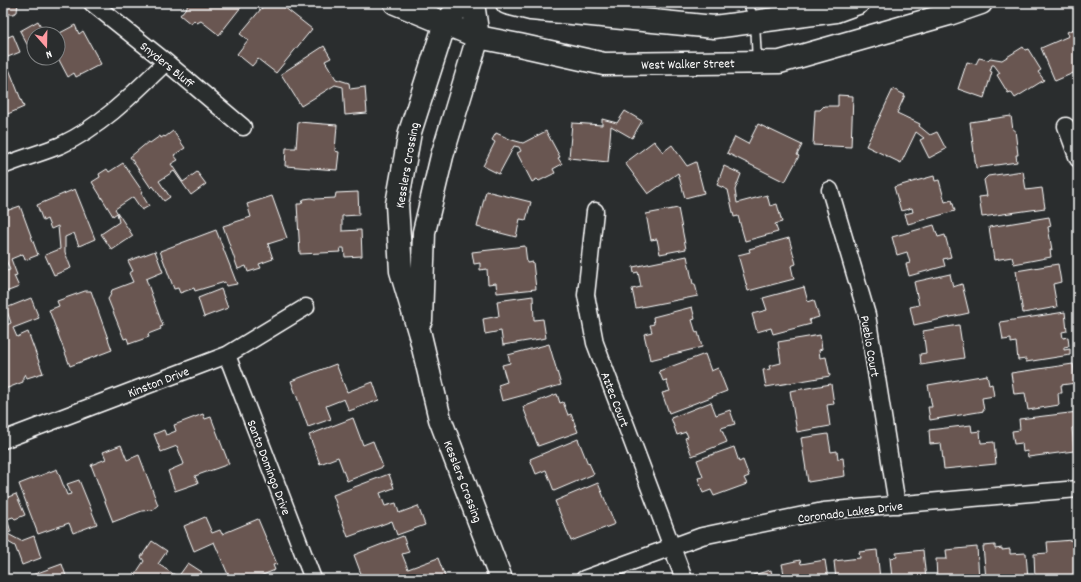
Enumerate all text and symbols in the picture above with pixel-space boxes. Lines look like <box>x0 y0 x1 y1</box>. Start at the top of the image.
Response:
north arrow <box>26 26 66 66</box>
street label: Snyders Bluff <box>135 38 198 94</box>
text: N <box>43 45 54 62</box>
street label: West Walker Street <box>641 55 735 76</box>
street label: Kesslers Crossing <box>392 121 425 210</box>
street label: Pueblo Court <box>854 314 883 379</box>
street label: Kinston Drive <box>125 363 193 404</box>
street label: Aztec Court <box>594 369 633 431</box>
street label: Santo Domingo Drive <box>241 417 295 519</box>
street label: Kesslers Crossing <box>437 438 486 526</box>
street label: Coronado Lakes Drive <box>797 498 904 529</box>

